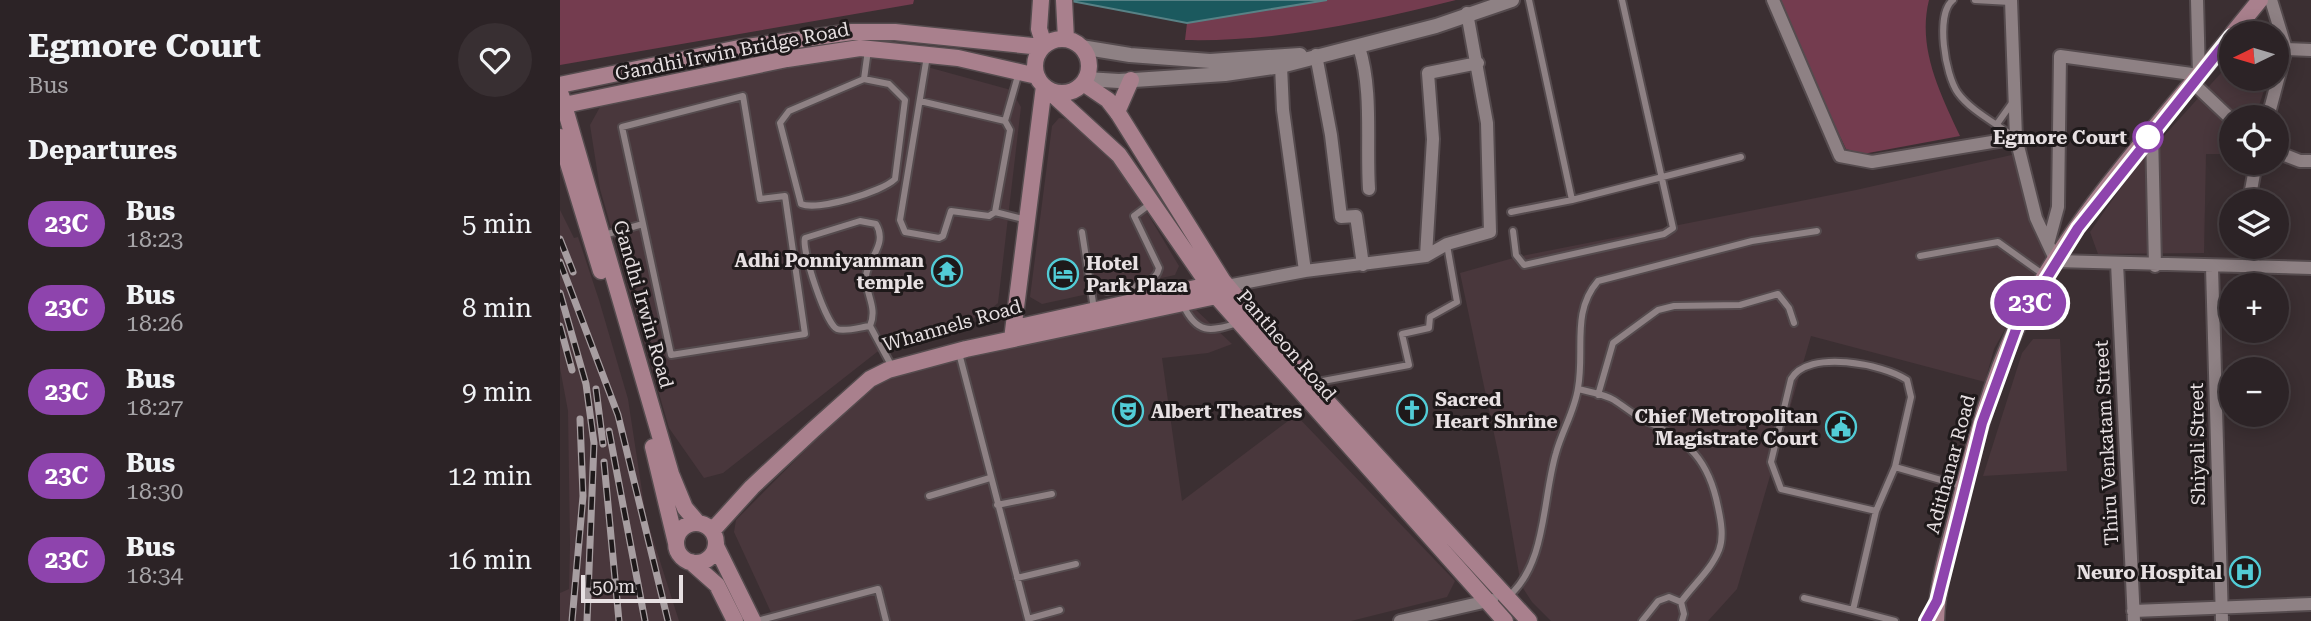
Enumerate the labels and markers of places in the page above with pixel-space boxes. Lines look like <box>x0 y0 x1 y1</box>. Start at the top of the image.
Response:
marker: Egmore Court <box>2133 122 2163 152</box>
place label: Egmore Court <box>1993 126 2127 149</box>
place label: Adhi Ponniyamman temple <box>735 249 924 294</box>
place label: Hotel Park Plaza <box>1086 252 1188 297</box>
temple icon: Adhi Ponniyamman temple <box>930 254 964 288</box>
hotel icon: Hotel Park Plaza <box>1046 257 1080 291</box>
place label: Sacred Heart Shrine <box>1435 388 1558 433</box>
church icon: Sacred Heart Shrine <box>1395 393 1429 427</box>
theatre icon: Albert Theatres <box>1111 394 1145 428</box>
place label: Albert Theatres <box>1151 400 1302 423</box>
place label: Chief Metropolitan Magistrate Court <box>1634 405 1818 450</box>
public building icon: Chief Metropolitan Magistrate Court <box>1824 410 1858 444</box>
hospital icon: Neuro Hospital <box>2228 555 2262 589</box>
place label: Neuro Hospital <box>2077 561 2222 584</box>

